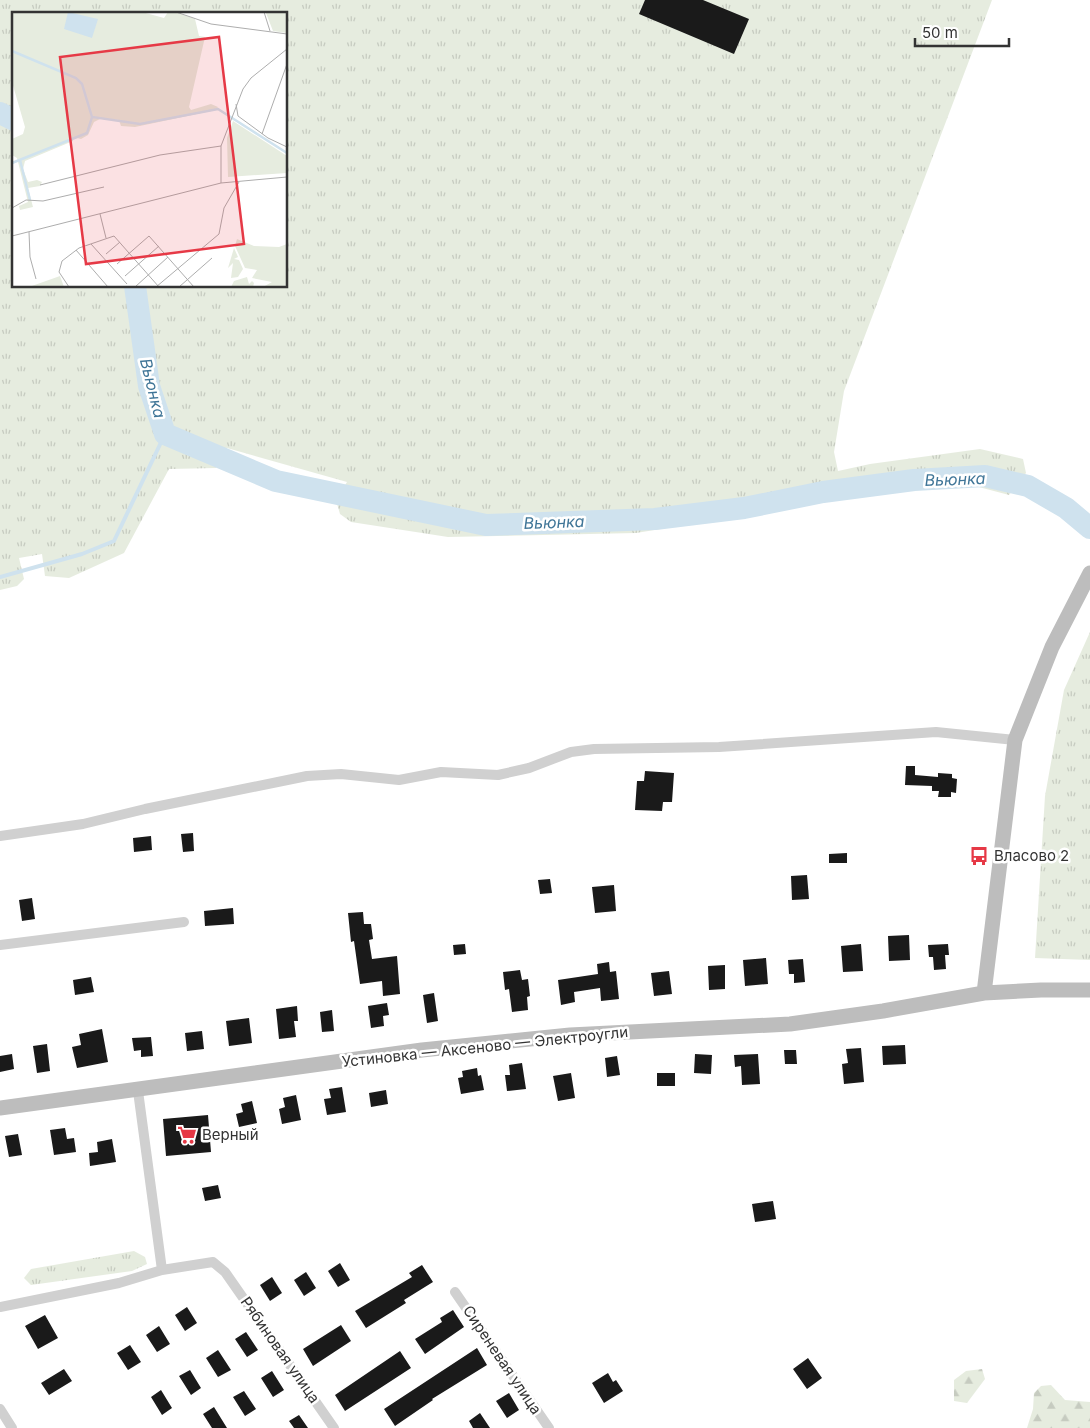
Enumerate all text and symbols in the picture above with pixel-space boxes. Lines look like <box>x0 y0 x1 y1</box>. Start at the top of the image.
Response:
inset map <box>12 12 288 288</box>
scale bar <box>915 15 1009 47</box>
text: 50 m <box>922 23 958 42</box>
water label: Вьюнка <box>136 356 170 420</box>
water label: Вьюнка <box>924 468 986 490</box>
water label: Вьюнка <box>523 511 585 533</box>
bus stop icon: Власово 2 <box>968 845 990 867</box>
place label: Власово 2 <box>994 846 1069 865</box>
street label: Устиновка — Аксеново — Электроугли <box>341 1022 629 1071</box>
supermarket icon: Верный <box>176 1124 198 1146</box>
place label: Верный <box>202 1125 259 1144</box>
street label: Рябиновая улица <box>237 1293 324 1407</box>
street label: Сиреневая улица <box>459 1302 546 1418</box>

